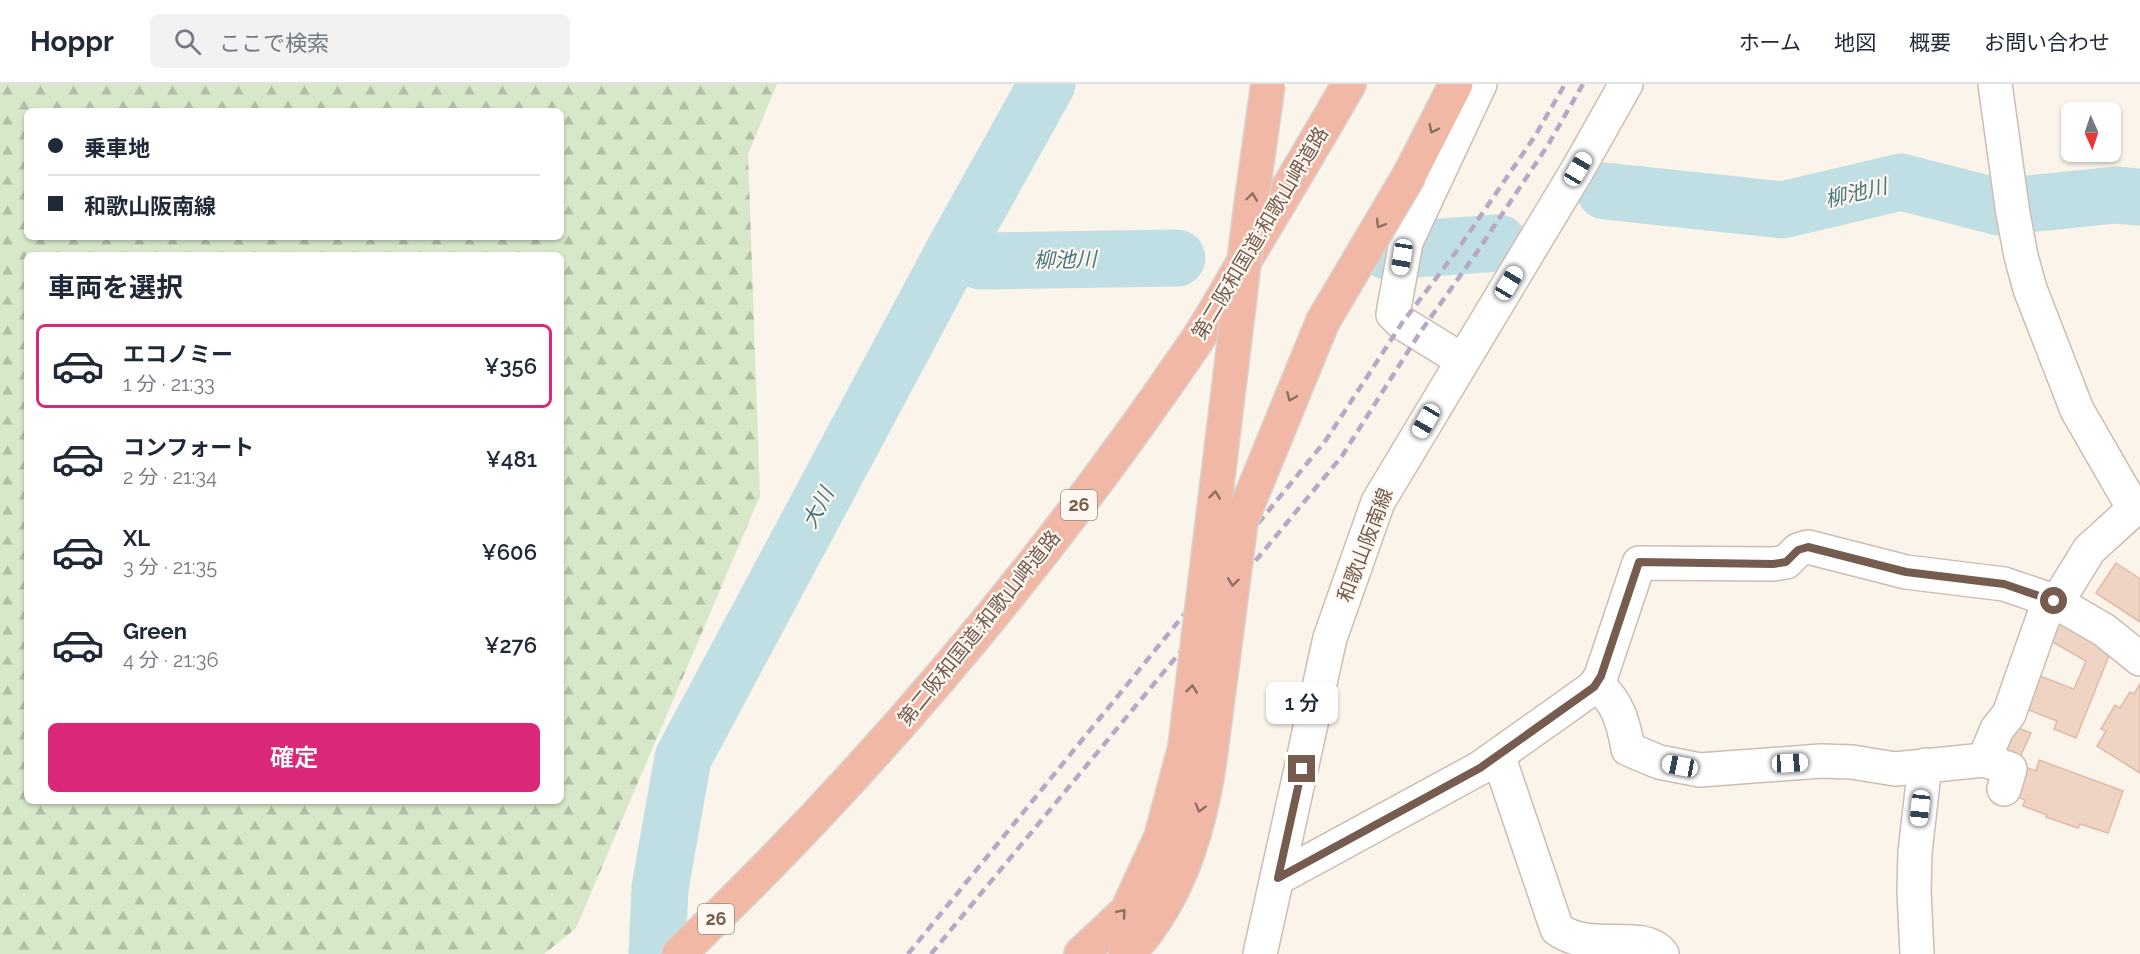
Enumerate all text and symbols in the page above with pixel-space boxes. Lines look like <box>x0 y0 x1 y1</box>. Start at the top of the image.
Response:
search box <box>150 14 570 68</box>
text: Hoppr <box>30 25 114 58</box>
icon: search <box>171 25 204 58</box>
text: ここで検索 <box>219 30 329 56</box>
text: ホーム <box>1739 30 1801 55</box>
text: 地図 <box>1834 30 1876 55</box>
text: 概要 <box>1909 30 1951 55</box>
text: お問い合わせ <box>1984 30 2110 55</box>
north arrow <box>2061 102 2121 162</box>
map controls <box>2061 102 2121 162</box>
street label: 第二阪和国道;和歌山岬道路 <box>1187 122 1333 344</box>
one-way arrow <box>1429 123 1440 133</box>
text: 乗車地 <box>84 135 150 161</box>
car <box>1561 149 1595 189</box>
water label: 柳池川 <box>1822 173 1891 212</box>
text: 和歌山阪南線 <box>84 193 216 219</box>
one-way arrow <box>1245 193 1257 202</box>
one-way arrow <box>1376 218 1387 228</box>
car <box>1390 238 1414 276</box>
water label: 柳池川 <box>1033 246 1099 273</box>
car <box>1492 263 1526 303</box>
text: 車両を選択 <box>48 272 183 303</box>
icon: car <box>51 339 105 393</box>
text: エコノミー <box>123 341 233 367</box>
text: ¥356 <box>484 353 537 379</box>
text: 1 分 · 21:33 <box>123 372 215 396</box>
one-way arrow <box>1286 391 1298 402</box>
car <box>1409 401 1443 441</box>
icon: car <box>51 432 105 486</box>
text: コンフォート <box>123 434 254 460</box>
text: ¥481 <box>486 446 537 472</box>
text: 2 分 · 21:34 <box>123 465 217 489</box>
water label: 大川 <box>797 482 839 532</box>
street label: 和歌山阪南線 <box>1332 485 1398 605</box>
road number: 26 <box>1061 490 1097 520</box>
one-way arrow <box>1208 491 1221 500</box>
icon: car <box>51 525 105 579</box>
text: XL <box>123 525 150 551</box>
street label: 第二阪和国道;和歌山岬道路 <box>893 526 1065 730</box>
text: ¥606 <box>481 539 537 565</box>
text: 3 分 · 21:35 <box>123 555 217 579</box>
one-way arrow <box>1228 577 1240 587</box>
route start <box>2040 587 2067 614</box>
icon: car <box>51 618 105 672</box>
text: Green <box>123 618 187 644</box>
text: ¥276 <box>484 632 537 658</box>
text: 4 分 · 21:36 <box>123 648 218 672</box>
callout: 1 分 <box>1266 682 1338 724</box>
one-way arrow <box>1185 684 1197 693</box>
text: 1 分 <box>1285 691 1319 715</box>
button: 確定 <box>48 723 540 792</box>
car <box>1772 753 1808 773</box>
car <box>1661 754 1699 778</box>
route end <box>1288 755 1315 782</box>
car <box>1909 789 1931 827</box>
one-way arrow <box>1195 802 1207 812</box>
road number: 26 <box>698 904 734 934</box>
one-way arrow <box>1115 909 1126 920</box>

